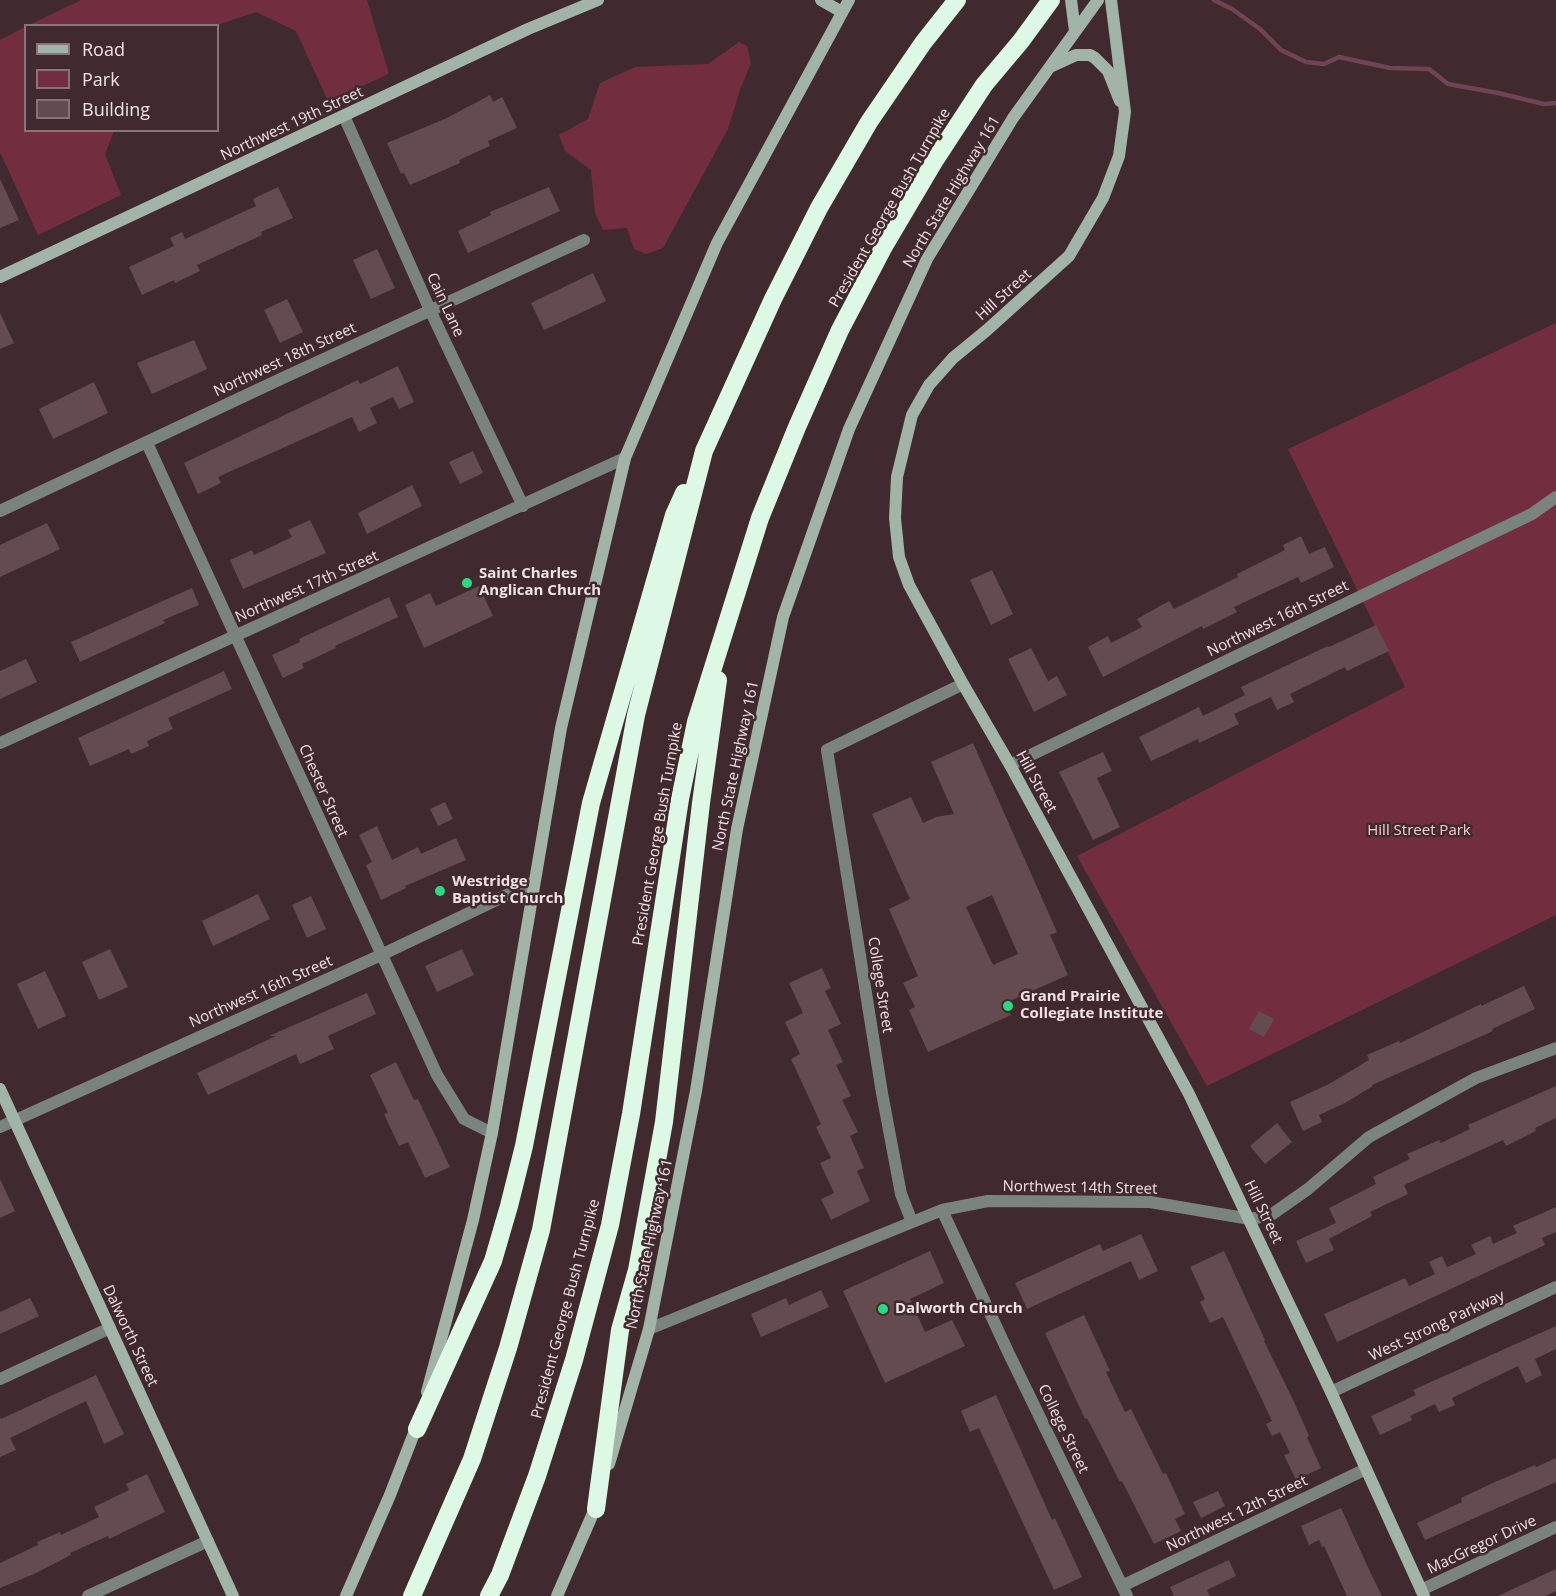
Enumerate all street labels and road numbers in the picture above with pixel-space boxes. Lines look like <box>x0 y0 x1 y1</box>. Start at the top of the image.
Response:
street label: Northwest 19th Street <box>218 83 366 165</box>
street label: President George Bush Turnpike <box>826 105 954 311</box>
street label: North State Highway 161 <box>900 113 1004 271</box>
street label: Hill Street <box>973 265 1035 325</box>
street label: Cain Lane <box>422 270 468 340</box>
street label: Northwest 18th Street <box>211 319 359 401</box>
street label: Northwest 17th Street <box>233 547 381 627</box>
street label: Northwest 16th Street <box>1204 577 1352 661</box>
street label: North State Highway 161 <box>709 679 763 853</box>
street label: President George Bush Turnpike <box>629 721 687 947</box>
street label: Chester Street <box>294 742 352 840</box>
street label: Hill Street <box>1012 748 1060 816</box>
street label: College Street <box>864 936 896 1034</box>
street label: Northwest 16th Street <box>187 952 335 1032</box>
street label: North State Highway 161 <box>623 1157 677 1331</box>
street label: Hill Street <box>1240 1177 1286 1247</box>
street label: Northwest 14th Street <box>1002 1178 1158 1198</box>
street label: President George Bush Turnpike <box>528 1197 604 1421</box>
street label: Dalworth Street <box>99 1282 161 1390</box>
street label: West Strong Parkway <box>1366 1287 1508 1365</box>
street label: College Street <box>1034 1382 1092 1476</box>
street label: Northwest 12th Street <box>1163 1472 1311 1556</box>
street label: MacGregor Drive <box>1425 1512 1539 1578</box>

